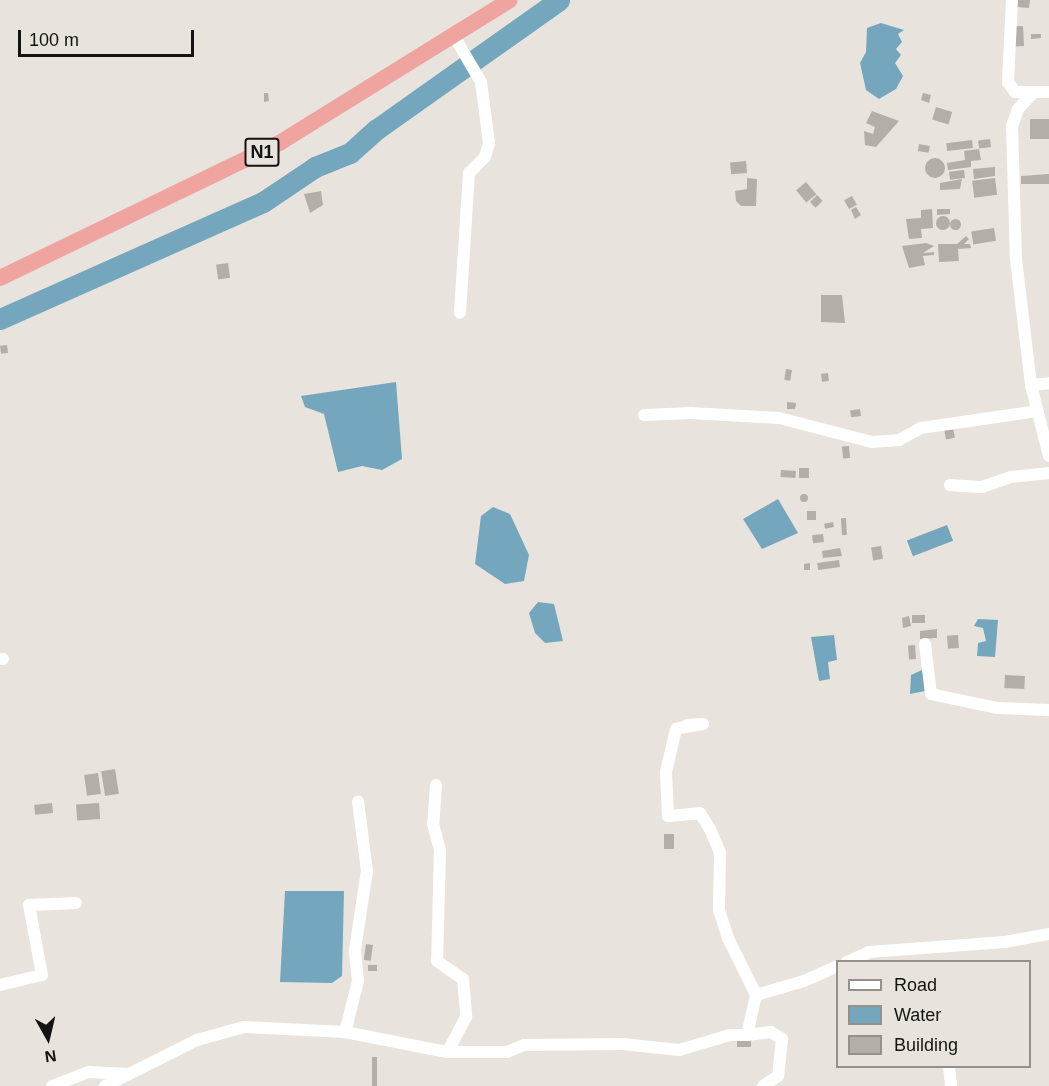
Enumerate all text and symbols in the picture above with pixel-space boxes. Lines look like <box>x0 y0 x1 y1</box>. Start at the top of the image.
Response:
scale bar <box>21 18 196 56</box>
text: 100 m <box>29 30 79 50</box>
road number: N1 <box>244 137 280 167</box>
legend <box>836 960 1031 1068</box>
text: Road <box>894 975 937 995</box>
text: Water <box>894 1005 941 1025</box>
north arrow <box>18 1008 78 1068</box>
text: Building <box>894 1035 958 1055</box>
text: N <box>44 1047 57 1066</box>

